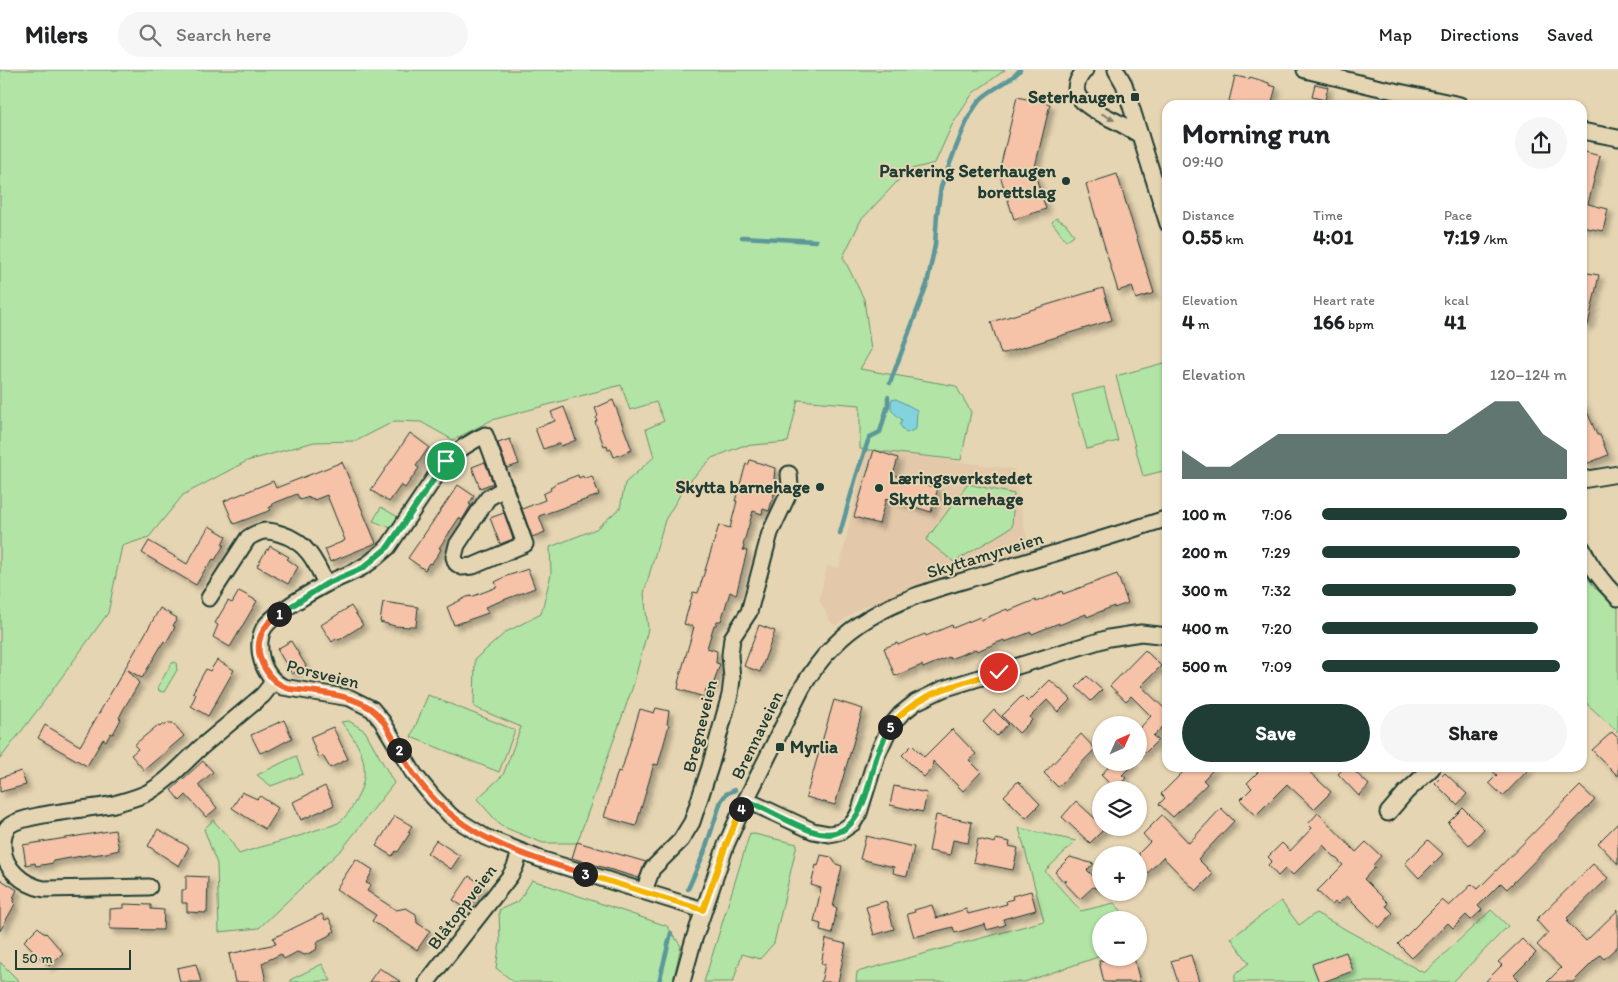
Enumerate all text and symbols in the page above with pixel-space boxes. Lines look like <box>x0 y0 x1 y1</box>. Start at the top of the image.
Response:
search box <box>118 12 468 57</box>
text: Milers <box>25 20 88 49</box>
icon: search <box>136 21 164 49</box>
text: Search here <box>176 23 271 46</box>
text: Map <box>1379 24 1412 46</box>
text: Directions <box>1440 24 1519 46</box>
text: Saved <box>1547 24 1593 46</box>
place label: Seterhaugen <box>1028 86 1125 108</box>
marker: Seterhaugen <box>1129 91 1141 103</box>
one-way arrow <box>1101 113 1116 121</box>
text: Morning run <box>1182 116 1330 150</box>
button: share <box>1515 117 1567 169</box>
text: 09:40 <box>1182 152 1224 171</box>
place label: Parkering Seterhaugen borettslag <box>879 160 1057 203</box>
marker: Parkering Seterhaugen borettslag <box>1060 175 1072 187</box>
text: Distance <box>1182 207 1234 224</box>
text: Time <box>1313 207 1343 224</box>
text: Pace <box>1444 207 1472 224</box>
text: 0.55 <box>1182 224 1222 249</box>
text: 4:01 <box>1313 224 1353 249</box>
text: 7:19 <box>1444 224 1480 249</box>
text: km <box>1222 231 1244 248</box>
text: /km <box>1480 231 1508 248</box>
text: Elevation <box>1182 292 1238 309</box>
text: Heart rate <box>1313 292 1375 309</box>
text: kcal <box>1444 292 1469 309</box>
text: 4 <box>1182 309 1195 334</box>
text: 166 <box>1313 309 1345 334</box>
text: 41 <box>1444 309 1466 334</box>
text: m <box>1195 316 1210 333</box>
text: bpm <box>1345 316 1374 333</box>
text: Elevation <box>1182 365 1246 384</box>
text: 120–124 m <box>1490 365 1567 384</box>
pin <box>425 440 467 482</box>
icon: arrive <box>432 447 460 475</box>
place label: Læringsverkstedet Skytta barnehage <box>889 467 1033 510</box>
place label: Skytta barnehage <box>675 476 810 498</box>
marker: Skytta barnehage <box>814 481 826 493</box>
marker: Læringsverkstedet Skytta barnehage <box>873 482 885 494</box>
text: 100 m <box>1182 505 1226 524</box>
text: 7:06 <box>1262 505 1292 524</box>
street label: Skyttamyrveien <box>924 527 1046 583</box>
text: 200 m <box>1182 543 1227 562</box>
text: 7:29 <box>1262 543 1291 562</box>
text: 300 m <box>1182 581 1228 600</box>
text: 7:32 <box>1262 581 1291 600</box>
pin: 1 <box>266 602 292 626</box>
text: 1 <box>276 606 283 623</box>
text: 400 m <box>1182 619 1228 638</box>
text: 7:20 <box>1262 619 1292 638</box>
pin <box>978 651 1020 693</box>
street label: Porsveien <box>284 654 362 694</box>
text: 500 m <box>1182 657 1227 676</box>
text: 7:09 <box>1262 657 1292 676</box>
icon: check <box>985 658 1013 686</box>
street label: Bregneveien <box>678 677 722 775</box>
street label: Brennaveien <box>726 687 788 783</box>
button: Save <box>1182 704 1370 762</box>
button: Share <box>1380 704 1567 762</box>
pin: 5 <box>878 714 902 740</box>
north arrow <box>1092 716 1148 771</box>
map controls <box>1092 716 1147 966</box>
text: 5 <box>887 719 894 736</box>
place label: Myrlia <box>790 736 838 758</box>
pin: 2 <box>386 738 412 762</box>
marker: Myrlia <box>774 741 786 753</box>
text: 2 <box>396 742 403 759</box>
button: layers <box>1092 781 1147 836</box>
pin: 4 <box>728 796 754 822</box>
text: 4 <box>737 801 746 818</box>
button: + <box>1092 846 1147 901</box>
street label: Blåtoppveien <box>423 860 501 954</box>
pin: 3 <box>572 862 598 886</box>
text: 3 <box>582 866 589 883</box>
button: − <box>1092 911 1147 966</box>
scale bar <box>15 947 131 970</box>
text: 50 m <box>22 950 53 967</box>

